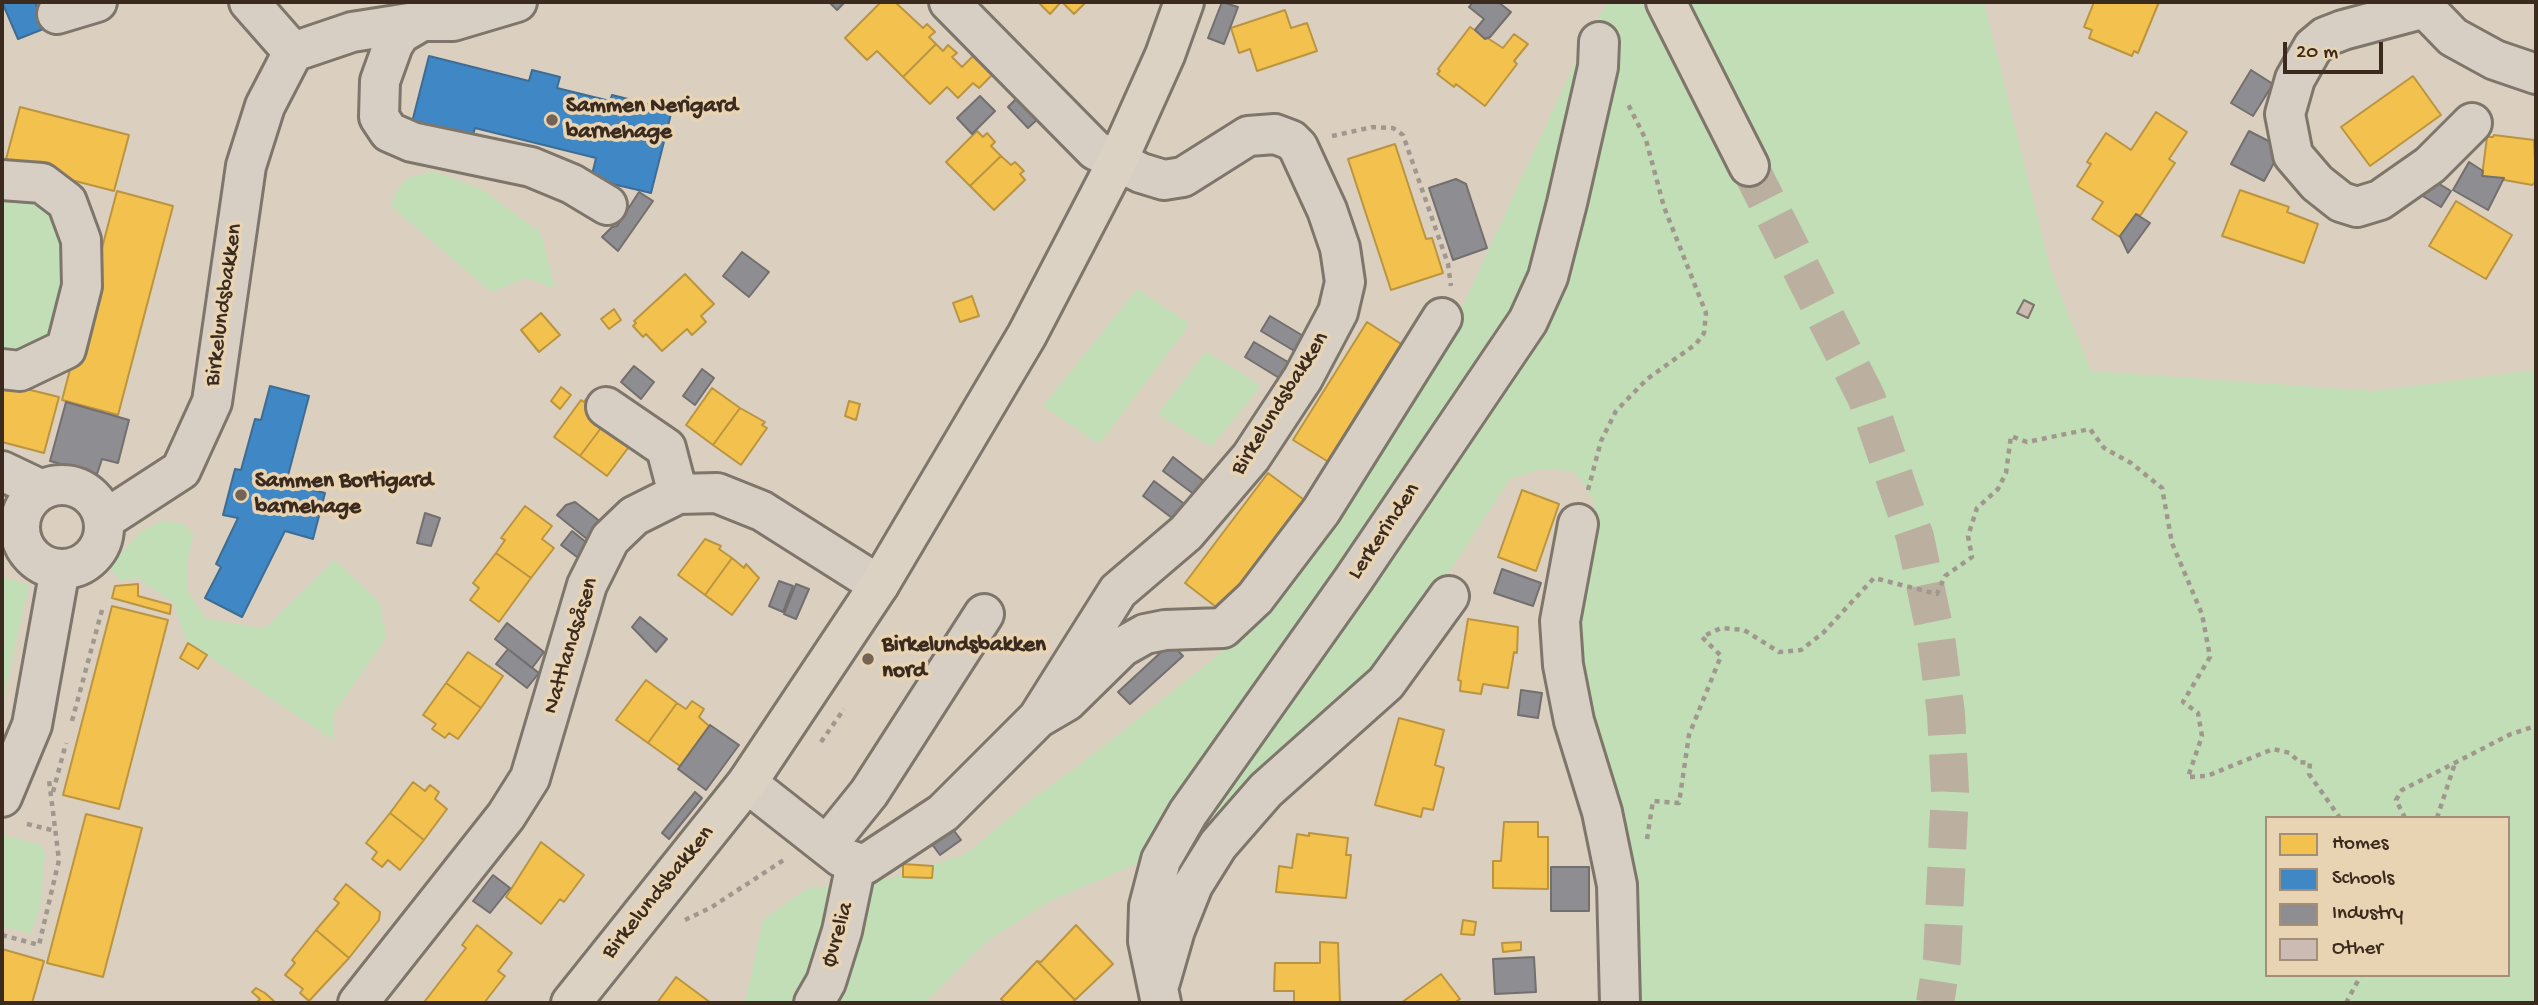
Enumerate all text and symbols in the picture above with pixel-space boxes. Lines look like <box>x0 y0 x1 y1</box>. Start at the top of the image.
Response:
scale bar <box>2286 28 2386 72</box>
text: 20 m <box>2296 41 2338 66</box>
place label: Sammen Nerigard barnehage <box>566 93 738 147</box>
marker: Sammen Nerigard barnehage <box>544 112 560 128</box>
street label: Birkelundsbakken <box>200 222 250 388</box>
street label: Birkelundsbakken <box>1226 327 1336 481</box>
place label: Sammen Bortigard barnehage <box>255 468 433 522</box>
street label: Lerkerinden <box>1343 478 1427 586</box>
marker: Sammen Bortigard barnehage <box>233 487 249 503</box>
street label: Nattlandsåsen <box>538 574 606 718</box>
place label: Birkelundsbakken nord <box>882 632 1046 686</box>
marker: Birkelundsbakken nord <box>860 651 876 667</box>
legend <box>2265 816 2510 977</box>
street label: Birkelundsbakken <box>597 821 721 965</box>
text: Homes <box>2332 832 2388 857</box>
text: Schools <box>2332 867 2394 892</box>
street label: Øvrelia <box>817 899 861 971</box>
text: Industry <box>2332 902 2403 927</box>
text: Other <box>2332 937 2383 962</box>

